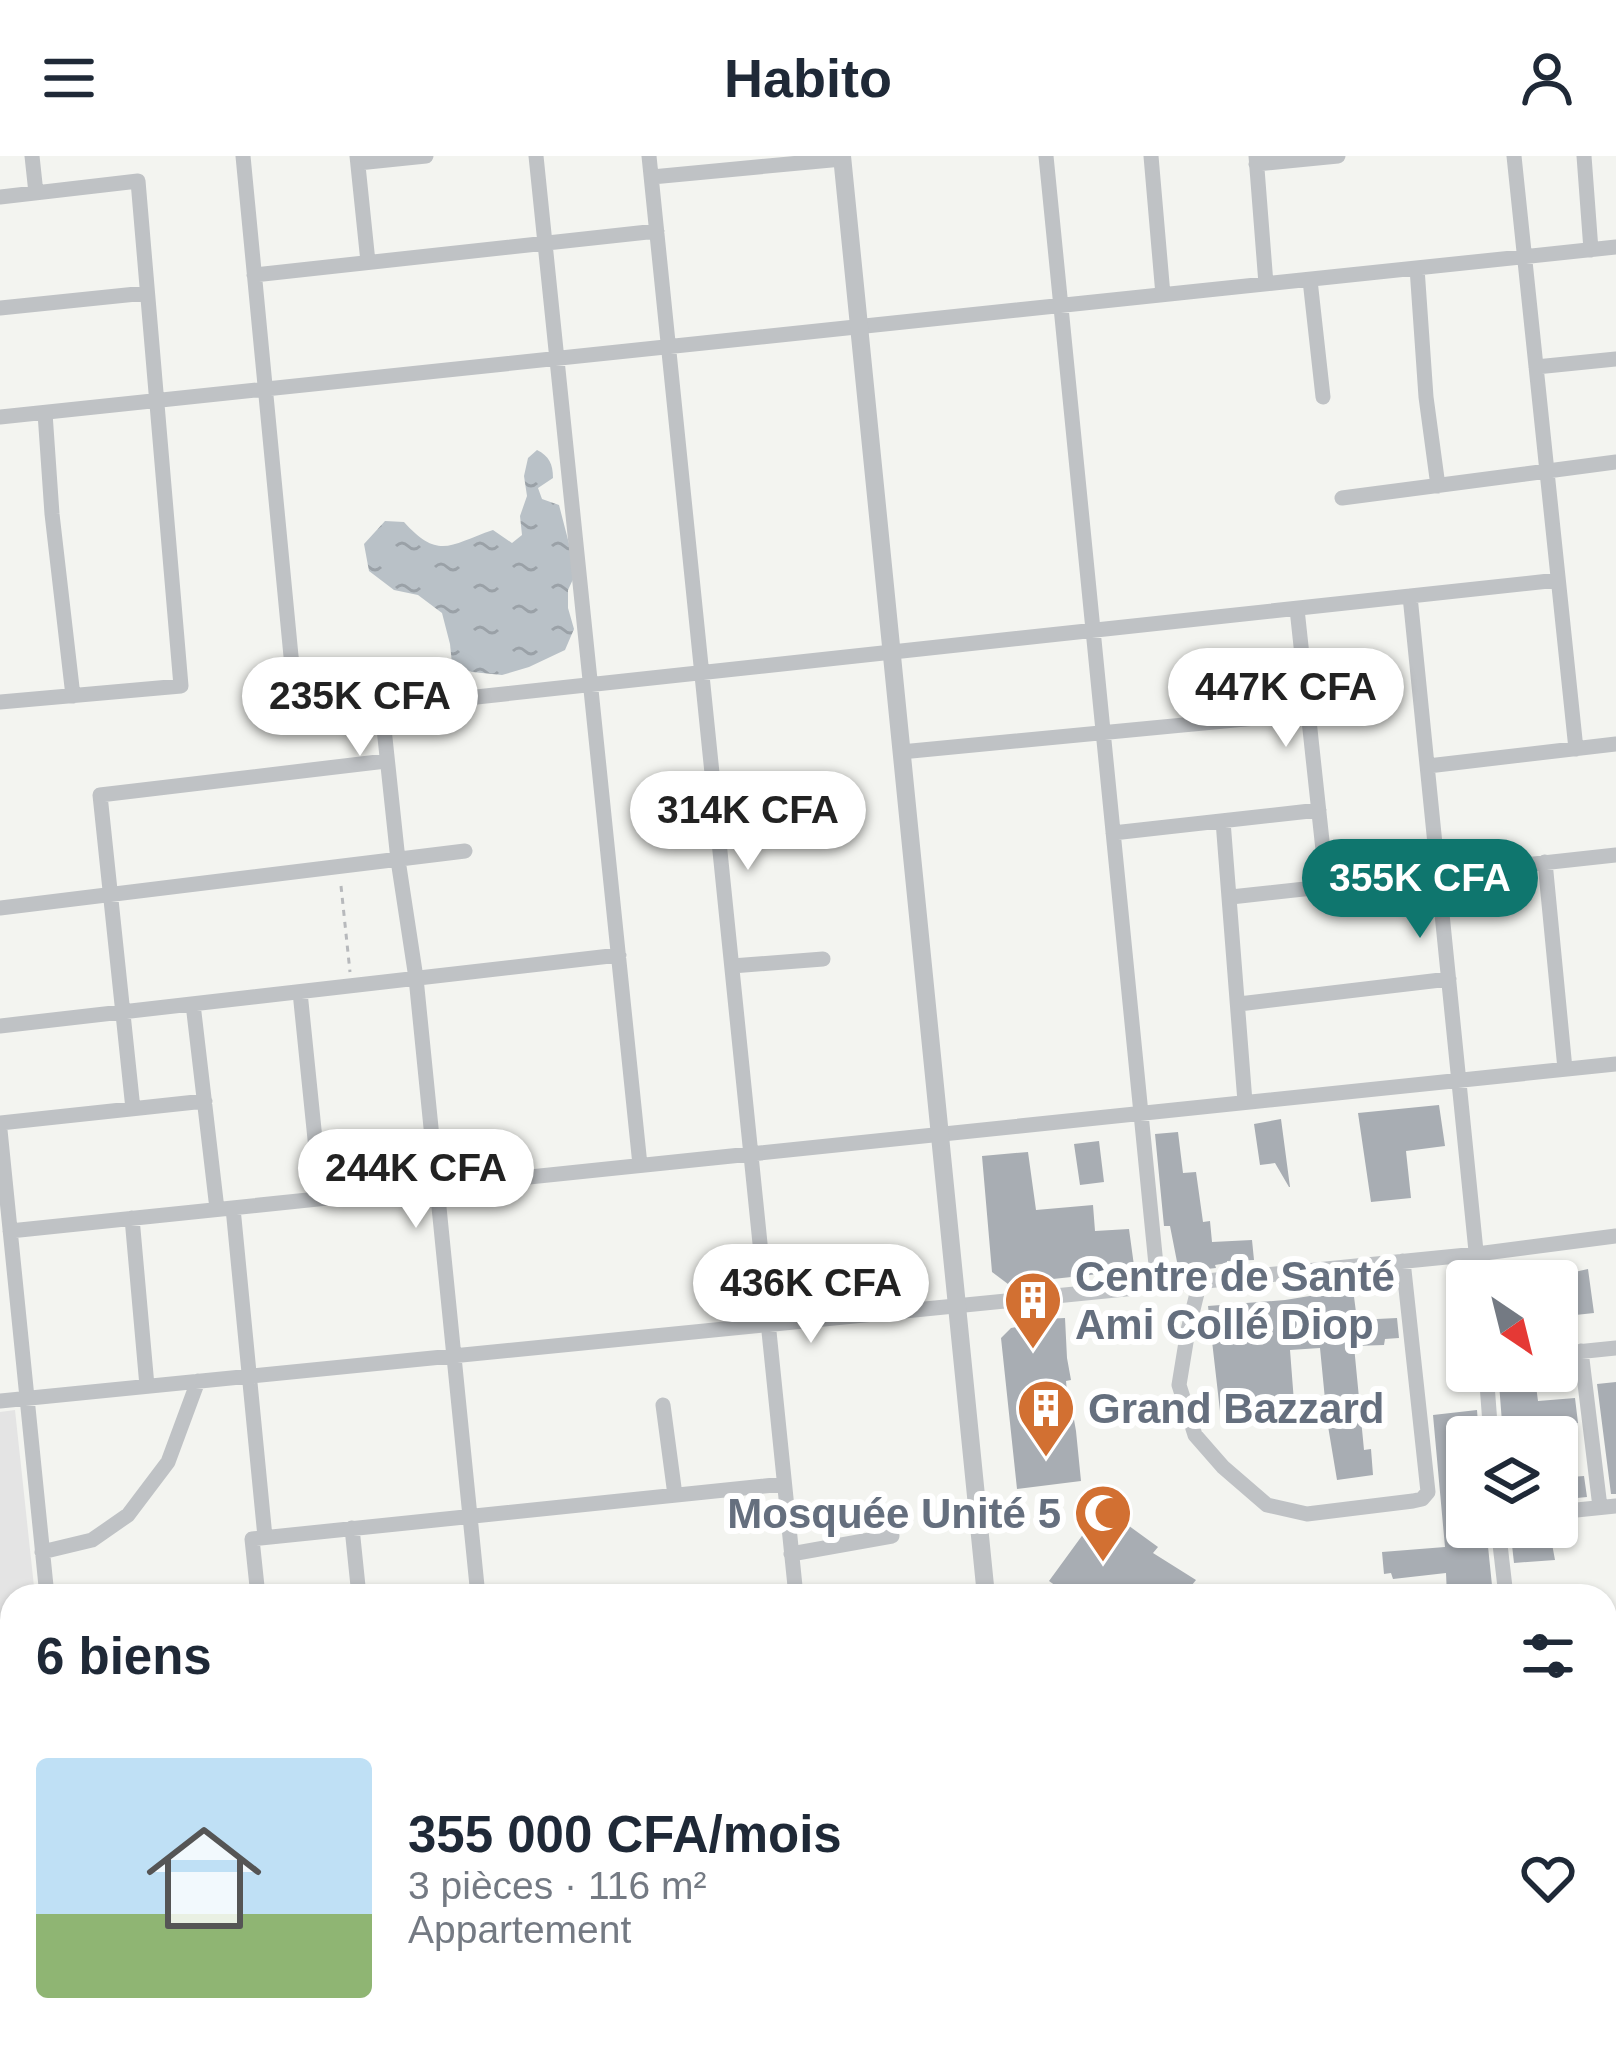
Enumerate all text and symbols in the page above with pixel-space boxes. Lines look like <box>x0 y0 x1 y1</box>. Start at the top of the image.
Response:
icon: menu <box>36 45 102 111</box>
icon: person <box>1514 45 1580 111</box>
text: Habito <box>724 48 892 108</box>
pin: 447K CFA <box>1162 648 1410 750</box>
pin: 235K CFA <box>236 657 484 759</box>
text: 447K CFA <box>1195 665 1377 708</box>
text: 235K CFA <box>269 674 451 717</box>
pin: 314K CFA <box>624 771 872 873</box>
text: 314K CFA <box>657 788 839 831</box>
pin: 355K CFA <box>1296 839 1544 941</box>
text: 355K CFA <box>1329 856 1511 899</box>
pin: 244K CFA <box>292 1129 540 1231</box>
text: 244K CFA <box>325 1146 507 1189</box>
pin: 436K CFA <box>687 1244 935 1346</box>
place label: Centre de Santé Ami Collé Diop <box>1075 1253 1395 1348</box>
north arrow <box>1446 1260 1578 1392</box>
map controls <box>1446 1260 1578 1548</box>
text: 436K CFA <box>720 1261 902 1304</box>
building icon: Centre de Santé Ami Collé Diop <box>1002 1269 1064 1351</box>
building icon: Grand Bazzard <box>1015 1377 1077 1459</box>
place label: Grand Bazzard <box>1088 1385 1384 1432</box>
button: layers <box>1446 1416 1578 1548</box>
mosque icon: Mosquée Unité 5 <box>1072 1482 1134 1564</box>
place label: Mosquée Unité 5 <box>727 1490 1061 1537</box>
icon: filters <box>1515 1623 1581 1689</box>
text: 6 biens <box>36 1628 212 1685</box>
icon: home <box>132 1806 276 1950</box>
text: 355 000 CFA/mois <box>408 1806 842 1863</box>
icon: heart <box>1515 1845 1581 1911</box>
text: 3 pièces · 116 m² <box>408 1864 706 1907</box>
text: Appartement <box>408 1908 631 1951</box>

